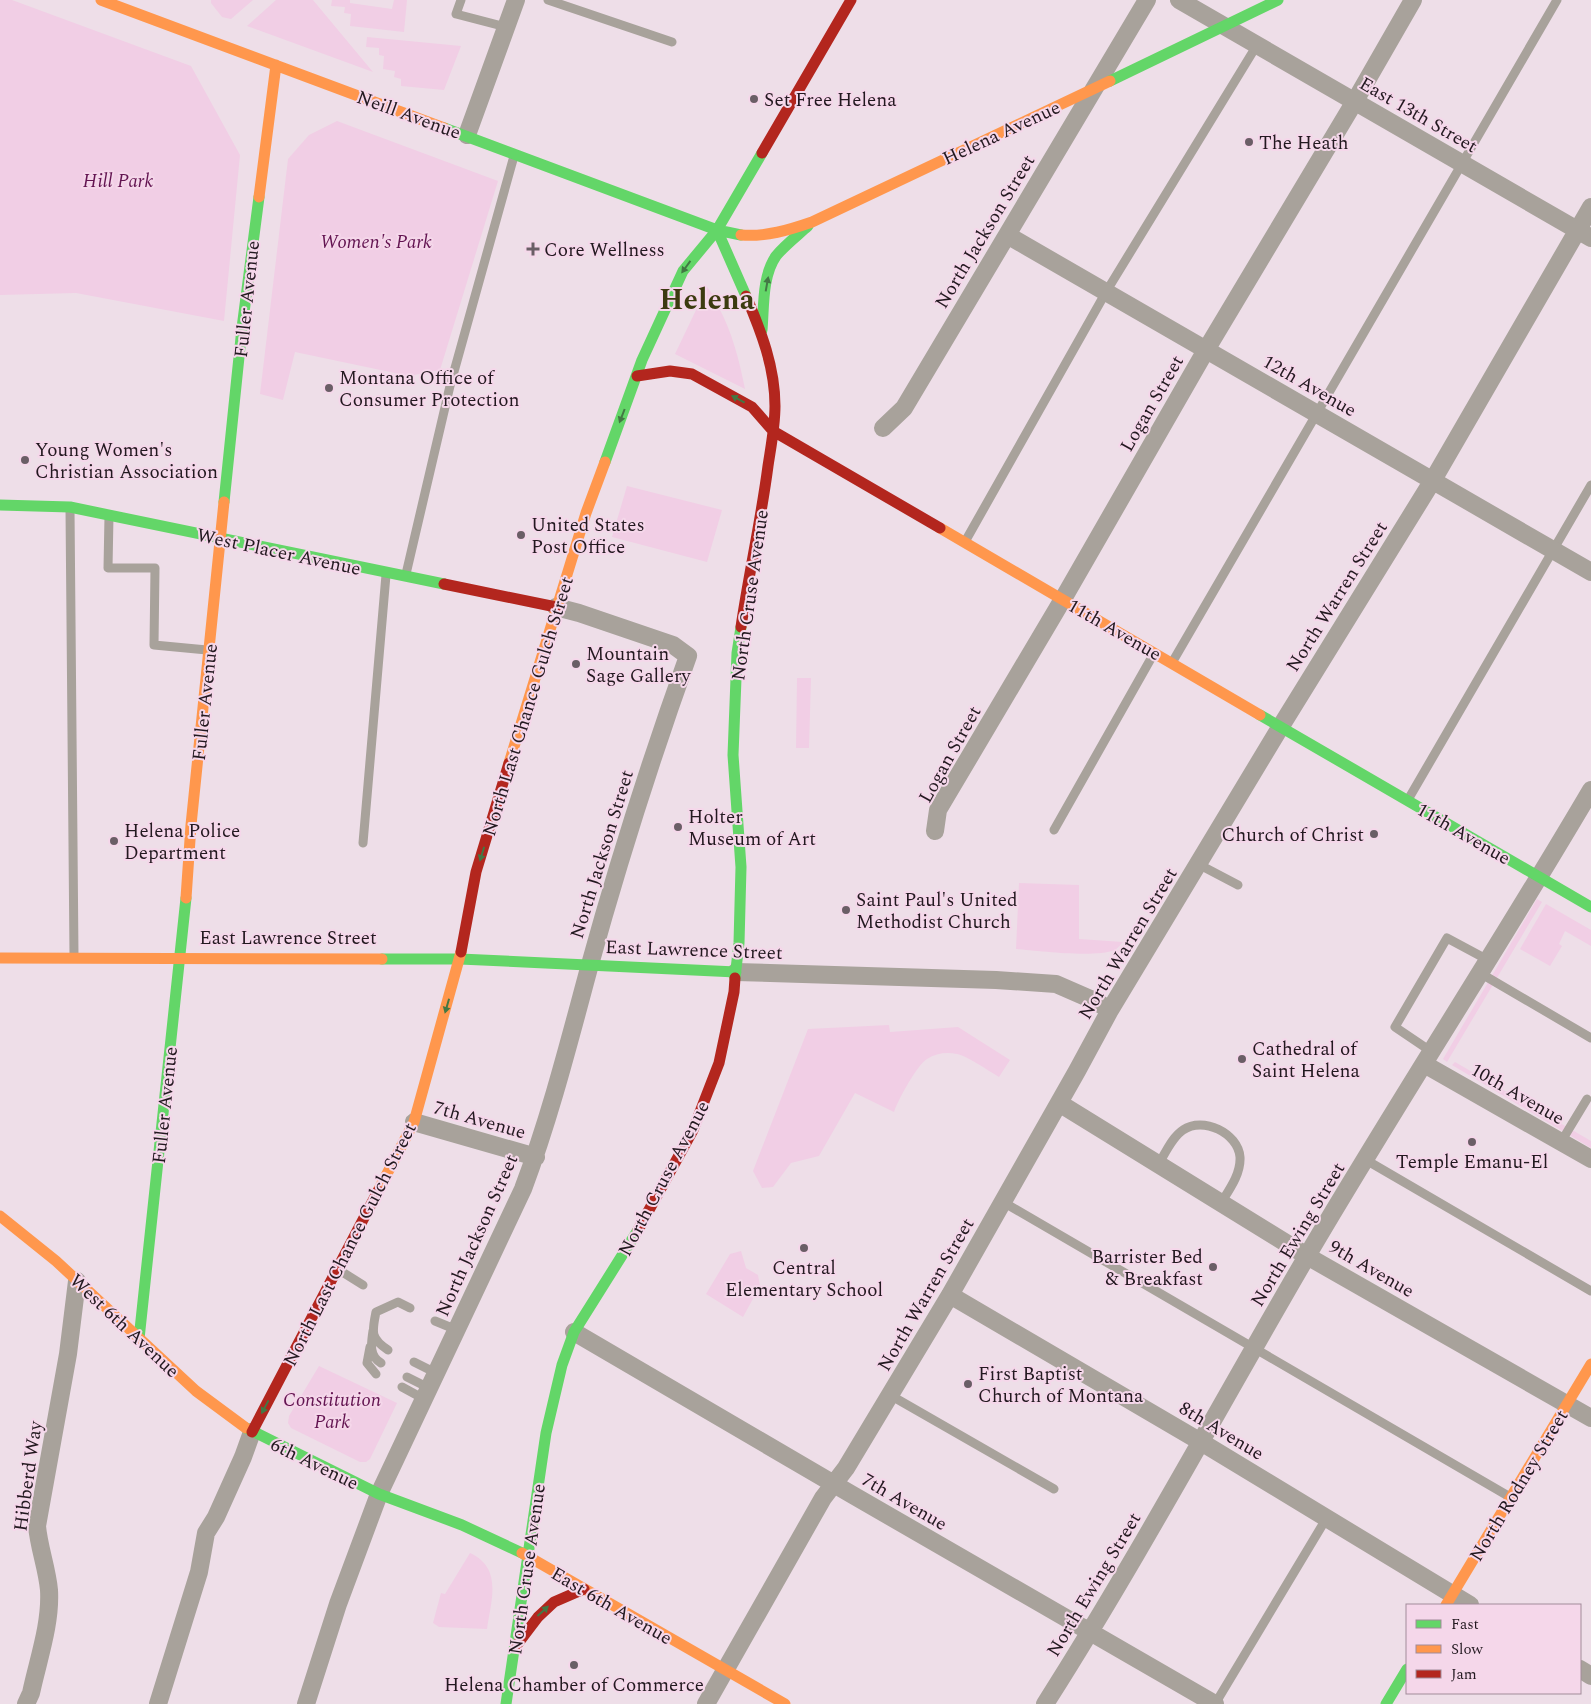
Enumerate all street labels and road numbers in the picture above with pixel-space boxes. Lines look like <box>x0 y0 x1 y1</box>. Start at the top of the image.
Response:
street label: East 13th Street <box>1354 70 1483 161</box>
street label: Neill Avenue <box>352 83 465 148</box>
street label: Helena Avenue <box>938 93 1065 173</box>
street label: North Jackson Street <box>928 149 1043 314</box>
street label: Fuller Avenue <box>227 239 268 359</box>
street label: 12th Avenue <box>1257 348 1362 425</box>
street label: Logan Street <box>1113 350 1192 458</box>
street label: North Cruse Avenue <box>724 508 777 683</box>
street label: North Warren Street <box>1279 516 1396 678</box>
street label: West Placer Avenue <box>194 521 364 584</box>
street label: North Last Chance Gulch Street <box>475 573 582 840</box>
street label: 11th Avenue <box>1062 592 1167 669</box>
street label: Fuller Avenue <box>185 642 226 762</box>
street label: Logan Street <box>912 700 989 809</box>
street label: North Jackson Street <box>563 766 642 942</box>
street label: 11th Avenue <box>1411 796 1516 873</box>
street label: North Warren Street <box>1071 862 1185 1025</box>
street label: East Lawrence Street <box>199 924 377 953</box>
street label: East Lawrence Street <box>605 933 783 968</box>
street label: Fuller Avenue <box>145 1045 186 1165</box>
street label: 10th Avenue <box>1465 1056 1570 1133</box>
street label: 7th Avenue <box>430 1093 529 1147</box>
street label: North Cruse Avenue <box>611 1096 718 1262</box>
street label: North Last Chance Gulch Street <box>276 1118 425 1372</box>
street label: North Jackson Street <box>429 1149 526 1321</box>
street label: North Ewing Street <box>1244 1157 1353 1313</box>
street label: North Warren Street <box>870 1212 982 1377</box>
street label: 9th Avenue <box>1323 1233 1420 1306</box>
street label: West 6th Avenue <box>62 1267 186 1385</box>
street label: 8th Avenue <box>1173 1394 1269 1468</box>
street label: North Rodney Street <box>1462 1404 1576 1567</box>
street label: Hibberd Way <box>6 1418 51 1533</box>
street label: 6th Avenue <box>265 1431 363 1498</box>
street label: 7th Avenue <box>856 1466 953 1539</box>
street label: North Cruse Avenue <box>501 1482 554 1657</box>
street label: North Ewing Street <box>1040 1507 1149 1663</box>
street label: East 6th Avenue <box>545 1560 677 1653</box>

